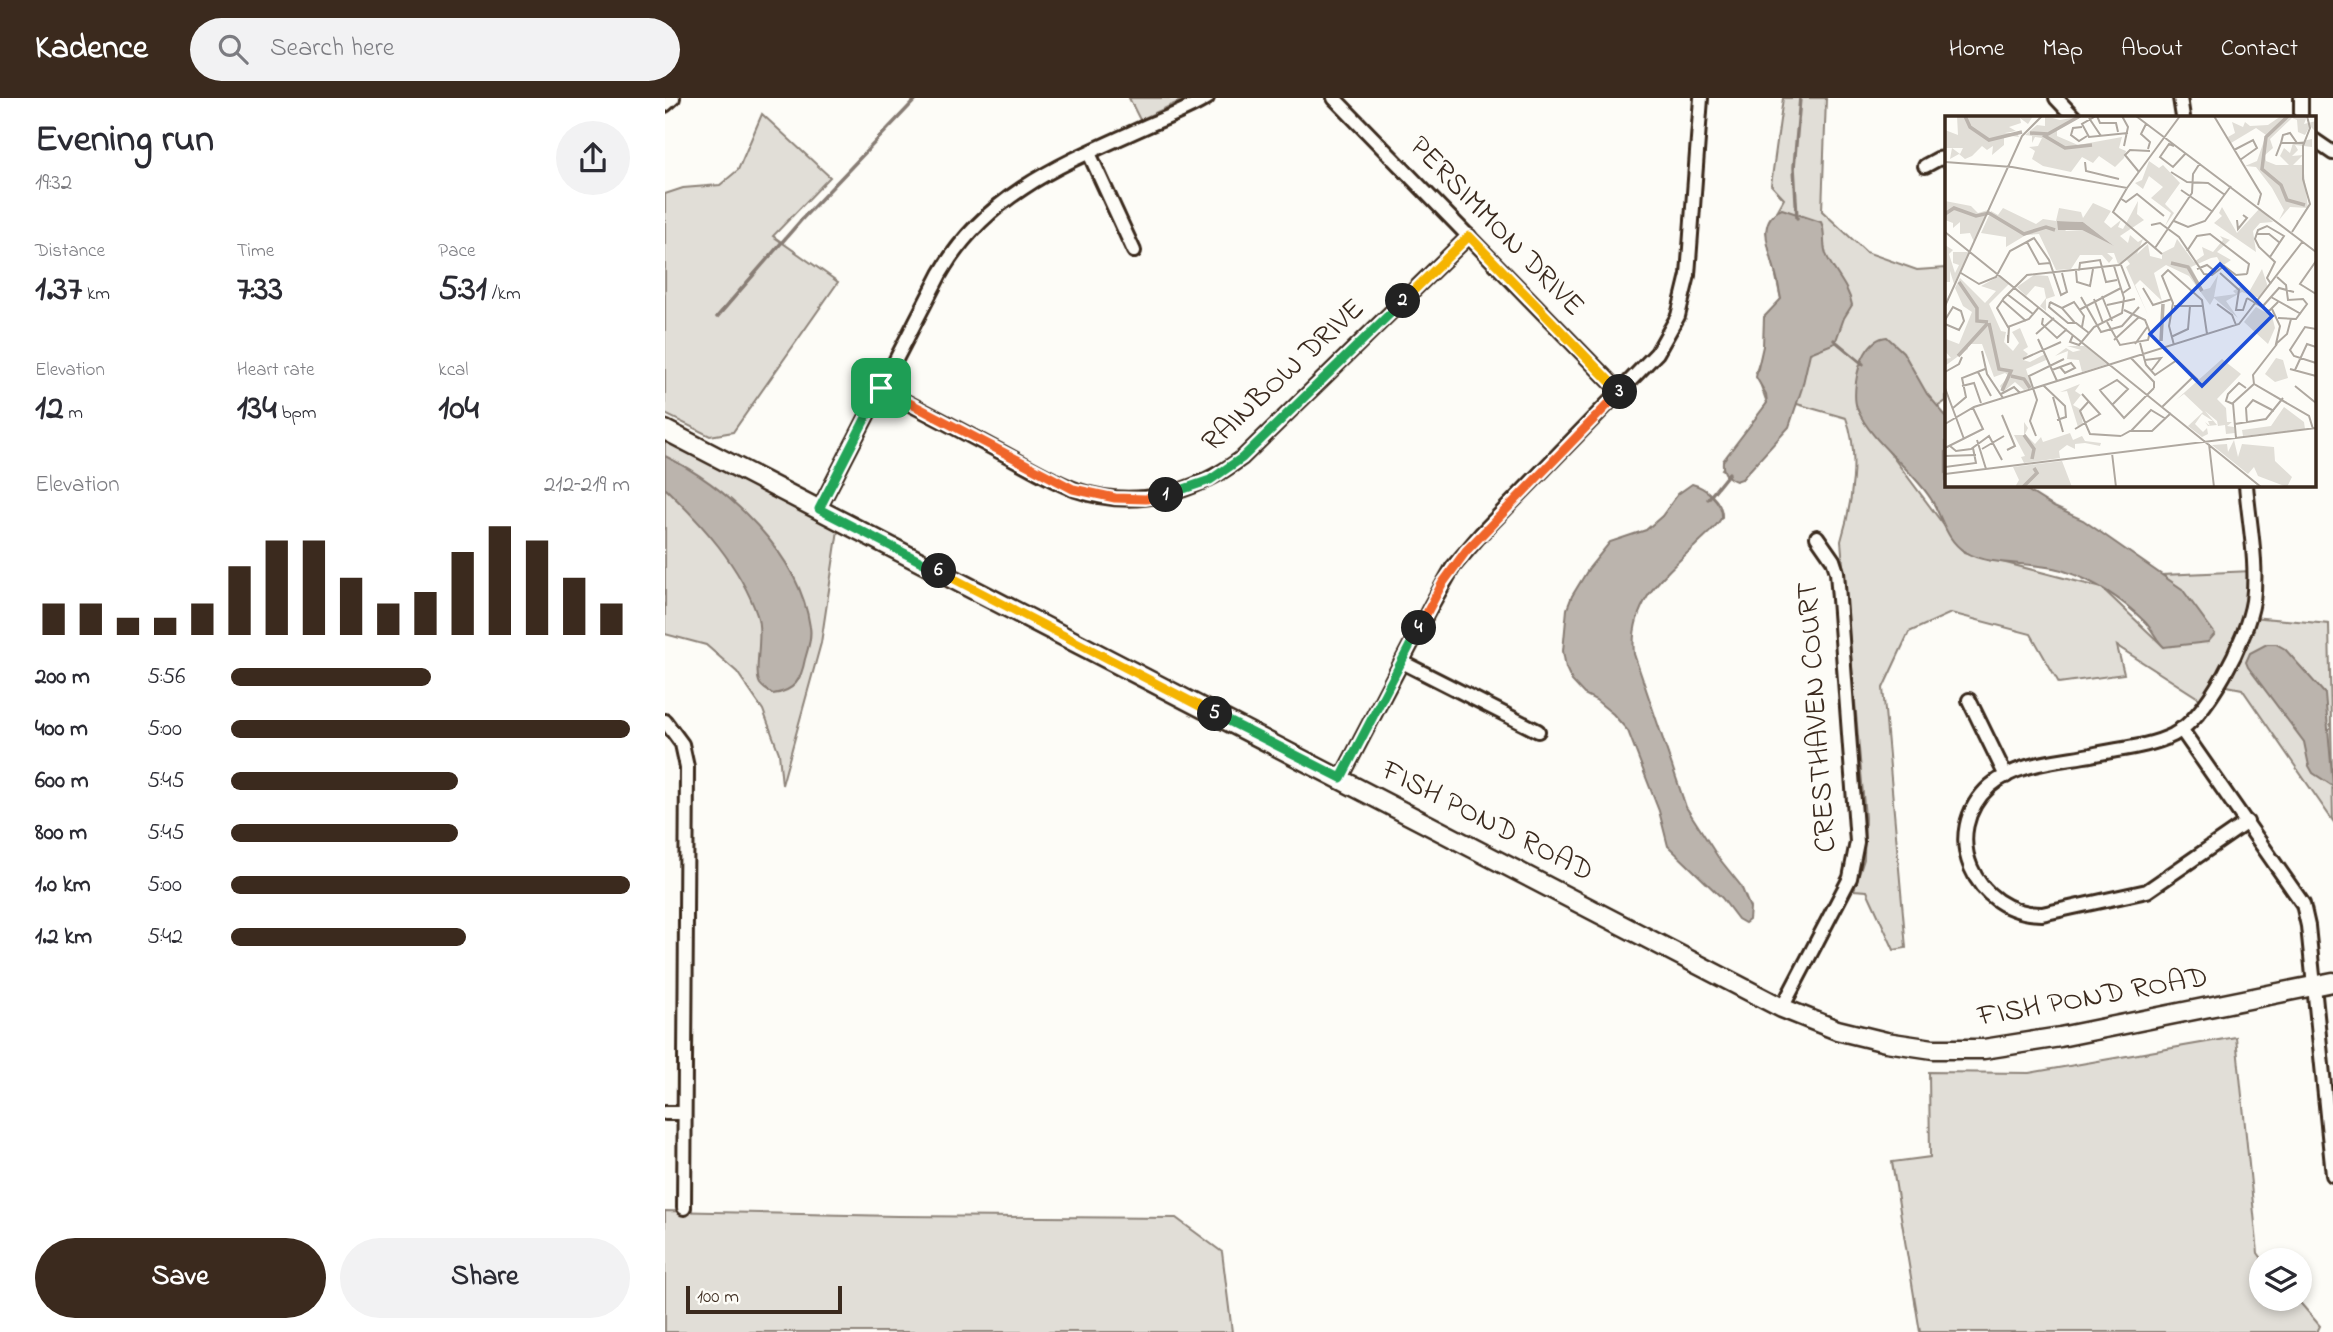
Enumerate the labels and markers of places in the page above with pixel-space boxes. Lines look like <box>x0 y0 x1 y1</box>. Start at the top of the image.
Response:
pin: 2 <box>1385 284 1421 318</box>
pin <box>851 358 911 418</box>
pin: 3 <box>1602 374 1637 410</box>
pin: 1 <box>1149 478 1183 512</box>
pin: 6 <box>921 554 957 588</box>
pin: 4 <box>1401 610 1437 646</box>
pin: 5 <box>1197 696 1233 732</box>

